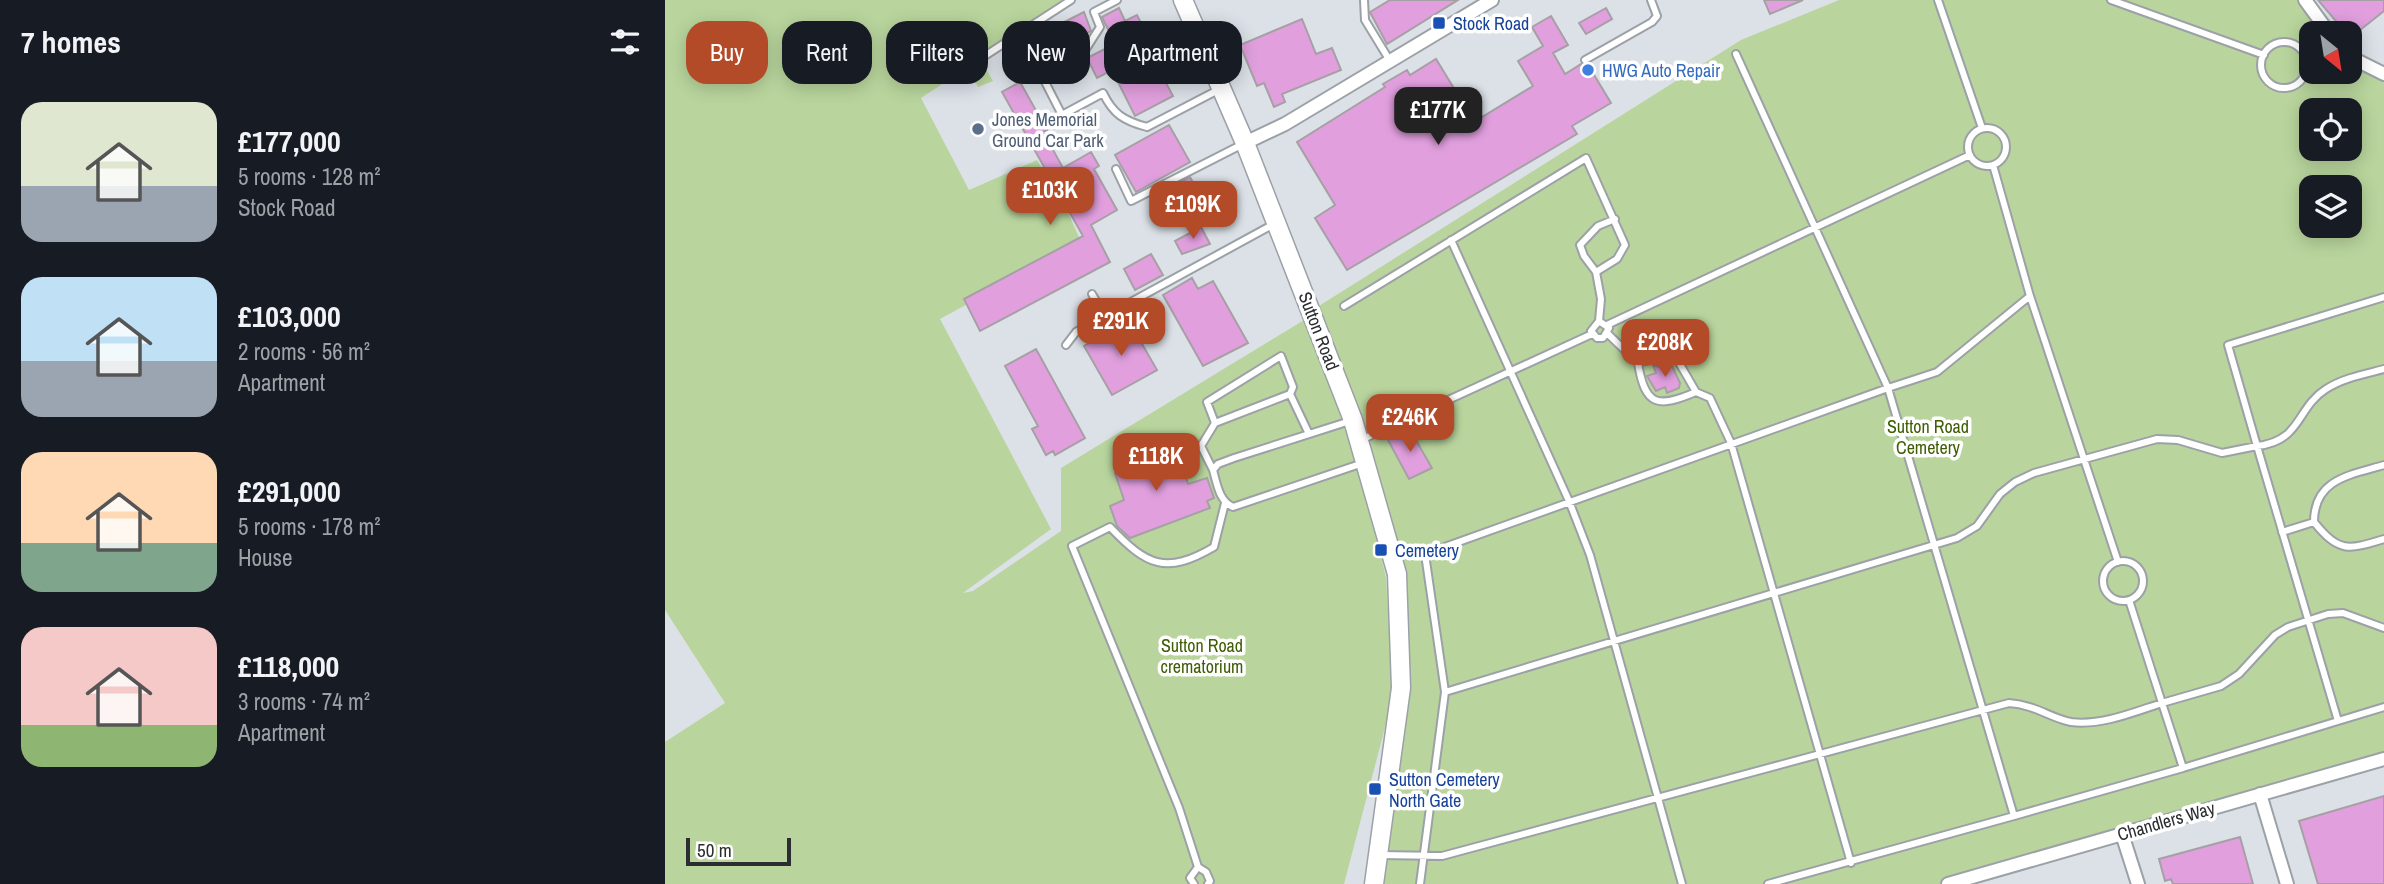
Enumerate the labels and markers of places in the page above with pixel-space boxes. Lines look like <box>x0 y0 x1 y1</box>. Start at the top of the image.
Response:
place label: Stock Road <box>1453 11 1529 36</box>
marker: Stock Road <box>1431 15 1447 31</box>
place label: HWG Auto Repair <box>1602 58 1720 83</box>
marker: HWG Auto Repair <box>1580 62 1596 78</box>
pin: £177K <box>1389 88 1487 147</box>
place label: Jones Memorial Ground Car Park <box>992 107 1104 153</box>
marker: Jones Memorial Ground Car Park <box>970 121 986 137</box>
pin: £103K <box>1001 168 1099 227</box>
pin: £109K <box>1144 182 1242 241</box>
pin: £291K <box>1072 298 1170 358</box>
pin: £208K <box>1616 320 1714 379</box>
pin: £246K <box>1361 394 1459 454</box>
pin: £118K <box>1107 434 1205 493</box>
place label: Cemetery <box>1395 538 1460 563</box>
marker: Cemetery <box>1373 542 1389 558</box>
place label: Sutton Cemetery North Gate <box>1389 767 1500 813</box>
marker: Sutton Cemetery North Gate <box>1367 781 1383 797</box>

